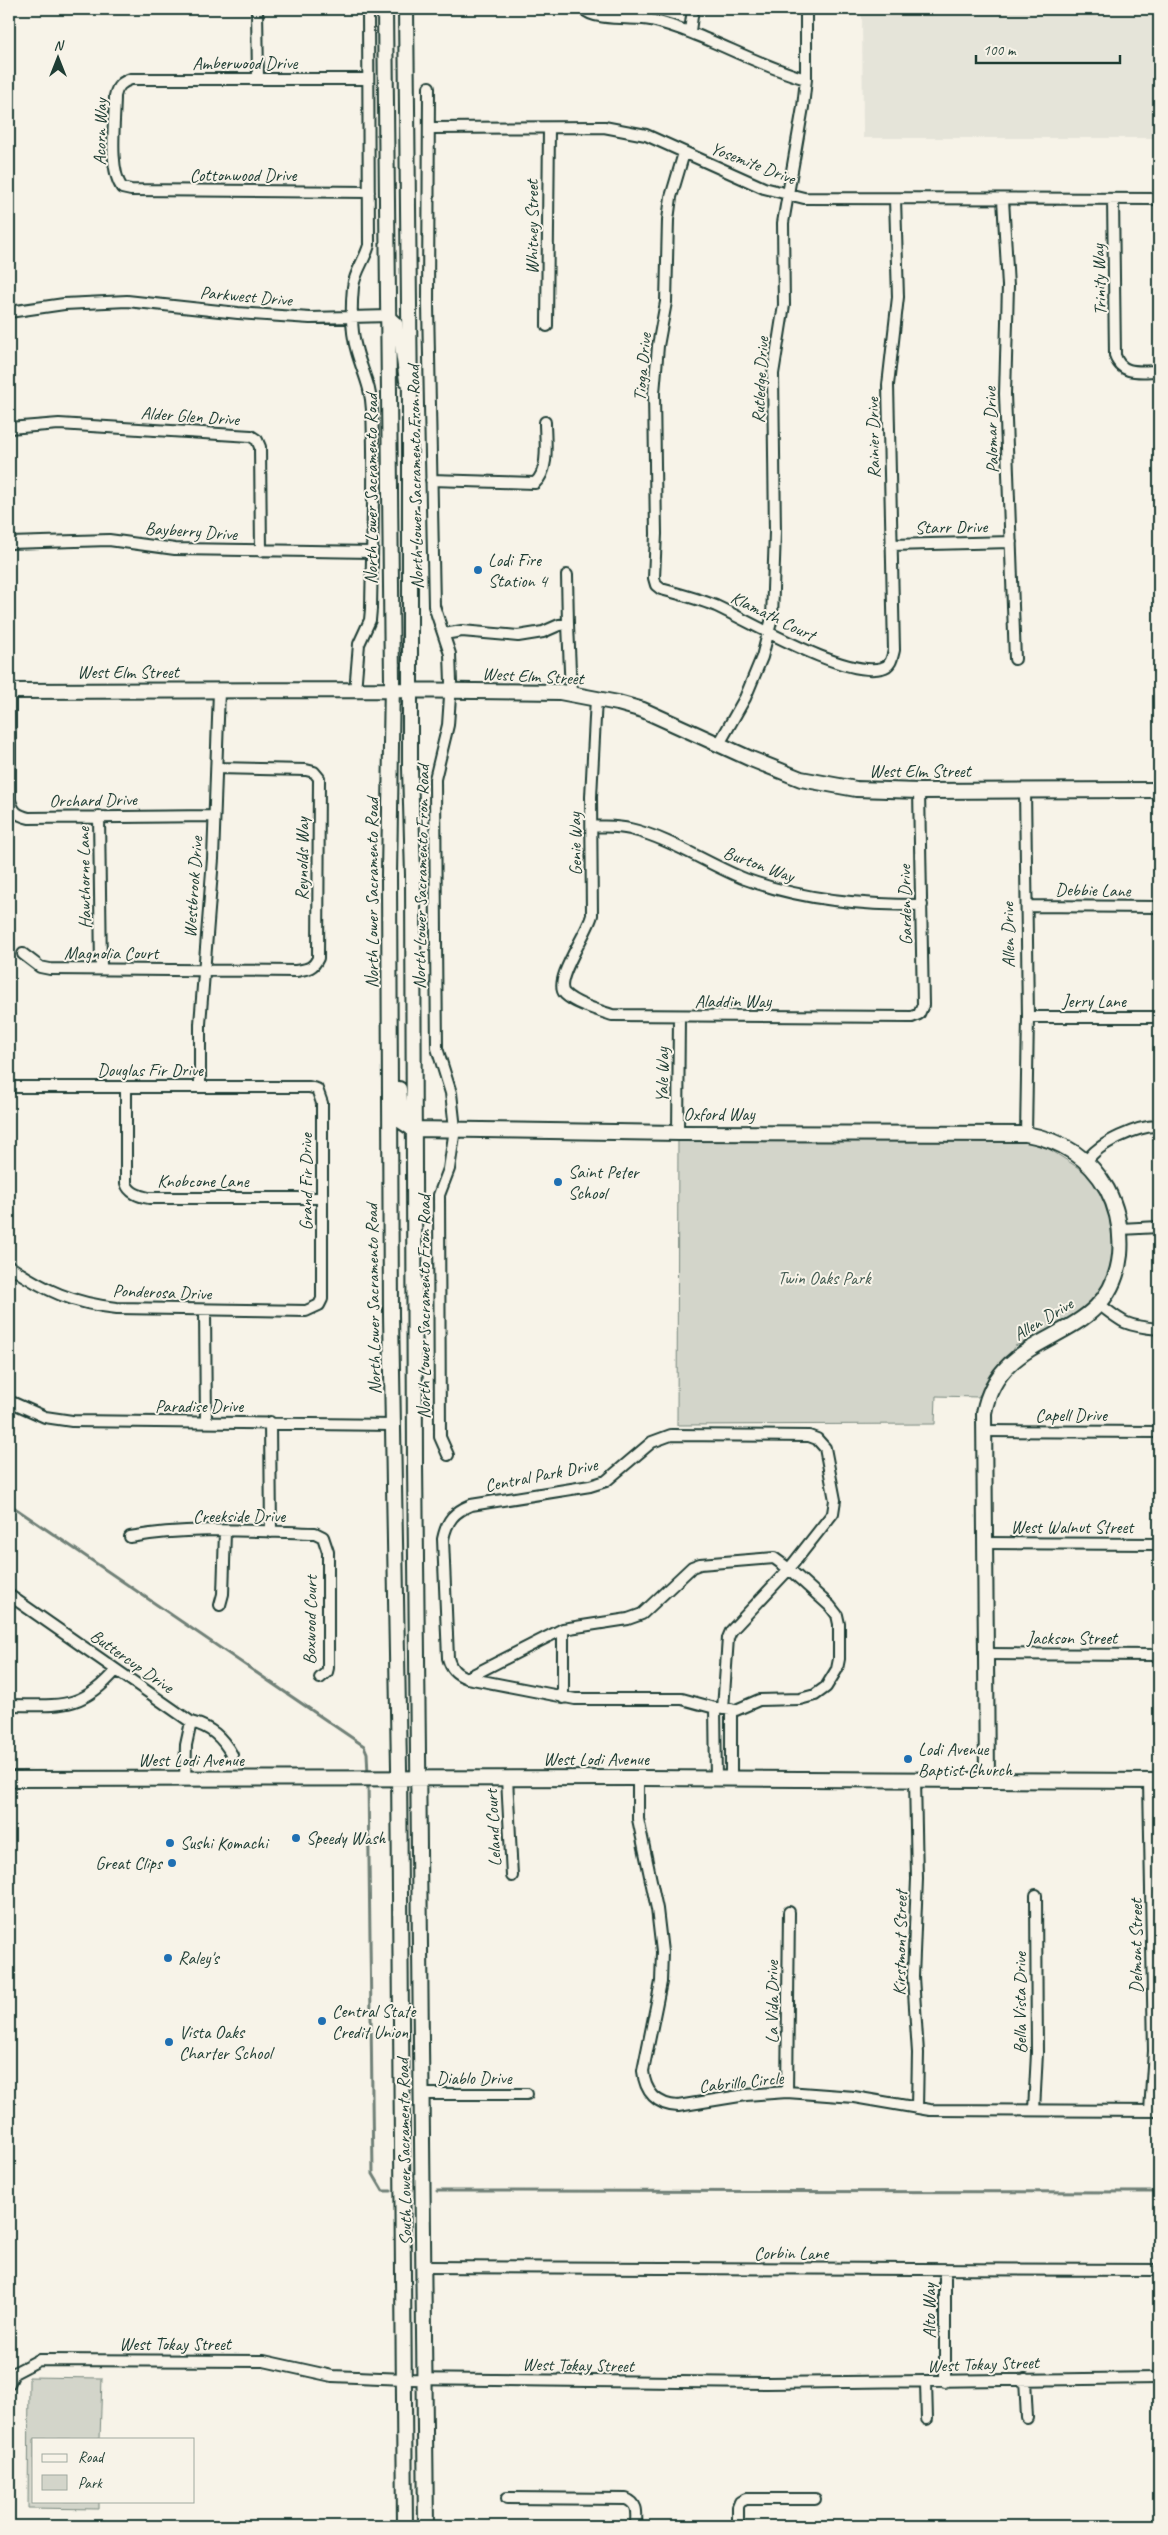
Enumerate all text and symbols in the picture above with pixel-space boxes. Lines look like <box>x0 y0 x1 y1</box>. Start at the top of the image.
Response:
north arrow <box>32 32 82 82</box>
scale bar <box>976 32 1119 64</box>
text: N <box>54 37 65 54</box>
text: 100 m <box>983 41 1017 60</box>
street label: Amberwood Drive <box>193 52 299 74</box>
street label: Acorn Way <box>88 96 112 166</box>
street label: Yosemite Drive <box>707 137 800 190</box>
street label: Cottonwood Drive <box>190 164 298 186</box>
street label: Whitney Street <box>521 178 543 274</box>
street label: Trinity Way <box>1087 242 1111 316</box>
street label: Parkwest Drive <box>199 281 294 311</box>
street label: Tioga Drive <box>628 331 656 402</box>
street label: Rutledge Drive <box>747 335 773 424</box>
street label: North Lower Sacramento Fron Road <box>402 362 428 589</box>
street label: Palomar Drive <box>978 385 1004 474</box>
street label: North Lower Sacramento Road <box>360 391 382 584</box>
street label: Rainier Drive <box>861 396 885 479</box>
street label: Alder Glen Drive <box>140 402 241 430</box>
street label: Starr Drive <box>915 515 988 539</box>
street label: Bayberry Drive <box>144 517 239 545</box>
place label: Lodi Fire Station 4 <box>488 549 549 592</box>
marker: Lodi Fire Station 4 <box>472 564 484 576</box>
street label: Klamath Court <box>727 586 821 647</box>
street label: West Elm Street <box>77 661 181 683</box>
street label: West Elm Street <box>482 662 586 690</box>
street label: West Elm Street <box>869 760 973 782</box>
street label: North Lower Sacramento Fron Road <box>408 762 434 989</box>
street label: Orchard Drive <box>49 788 138 812</box>
street label: North Lower Sacramento Road <box>361 795 383 988</box>
street label: Genie Way <box>563 810 587 876</box>
street label: Reynolds Way <box>291 816 313 901</box>
street label: Hawthorne Lane <box>72 826 96 929</box>
street label: Westbrook Drive <box>178 835 208 938</box>
street label: Burton Way <box>721 841 799 888</box>
street label: Garden Drive <box>893 863 917 946</box>
street label: Debbie Lane <box>1055 878 1132 902</box>
street label: Allen Drive <box>996 901 1020 968</box>
street label: Magnolia Court <box>64 942 160 964</box>
street label: Aladdin Way <box>695 990 773 1012</box>
street label: Jerry Lane <box>1061 990 1127 1012</box>
street label: Yale Way <box>651 1045 673 1103</box>
street label: Douglas Fir Drive <box>97 1059 204 1081</box>
street label: Oxford Way <box>683 1103 757 1125</box>
street label: Grand Fir Drive <box>295 1132 317 1231</box>
place label: Saint Peter School <box>568 1161 641 1204</box>
street label: Knobcone Lane <box>157 1170 250 1192</box>
marker: Saint Peter School <box>552 1176 564 1188</box>
street label: North Lower Sacramento Fron Road <box>413 1192 435 1419</box>
street label: North Lower Sacramento Road <box>360 1201 386 1395</box>
park label: Twin Oaks Park <box>777 1267 872 1289</box>
street label: Ponderosa Drive <box>112 1279 213 1305</box>
street label: Allen Drive <box>1009 1292 1078 1345</box>
street label: Paradise Drive <box>155 1395 244 1417</box>
street label: Capell Drive <box>1035 1404 1108 1426</box>
street label: Central Park Drive <box>483 1453 600 1497</box>
street label: Creekside Drive <box>193 1505 286 1527</box>
street label: West Walnut Street <box>1011 1516 1135 1538</box>
street label: Boxwood Court <box>298 1573 322 1665</box>
street label: Buttercup Drive <box>86 1624 179 1698</box>
street label: Jackson Street <box>1026 1627 1119 1649</box>
place label: Lodi Avenue Baptist Church <box>918 1738 1013 1781</box>
street label: West Lodi Avenue <box>543 1748 650 1770</box>
street label: West Lodi Avenue <box>138 1749 245 1771</box>
marker: Lodi Avenue Baptist Church <box>902 1753 914 1765</box>
street label: Leland Court <box>480 1787 506 1867</box>
place label: Speedy Wash <box>306 1827 386 1849</box>
place label: Sushi Komachi <box>180 1832 270 1854</box>
marker: Speedy Wash <box>290 1832 302 1844</box>
marker: Sushi Komachi <box>164 1837 176 1849</box>
place label: Great Clips <box>95 1852 164 1874</box>
marker: Great Clips <box>166 1857 178 1869</box>
street label: Kirstmont Street <box>888 1887 912 1996</box>
street label: Delmont Street <box>1125 1897 1147 1993</box>
place label: Raley's <box>178 1947 220 1969</box>
street label: Bella Vista Drive <box>1009 1951 1031 2054</box>
marker: Raley's <box>162 1952 174 1964</box>
street label: La Vida Drive <box>761 1959 783 2043</box>
place label: Central State Credit Union <box>332 2000 417 2043</box>
marker: Central State Credit Union <box>316 2015 328 2027</box>
place label: Vista Oaks Charter School <box>179 2021 275 2064</box>
marker: Vista Oaks Charter School <box>163 2036 175 2048</box>
street label: South Lower Sacramento Road <box>391 2055 417 2246</box>
street label: Diablo Drive <box>436 2067 513 2089</box>
street label: Cabrillo Circle <box>698 2067 785 2097</box>
street label: Corbin Lane <box>754 2242 829 2264</box>
street label: Alto Way <box>918 2282 940 2339</box>
street label: West Tokay Street <box>119 2333 233 2355</box>
street label: West Tokay Street <box>927 2351 1041 2377</box>
street label: West Tokay Street <box>522 2353 636 2377</box>
legend <box>32 2438 195 2502</box>
text: Road <box>78 2448 105 2467</box>
text: Park <box>78 2474 103 2493</box>

